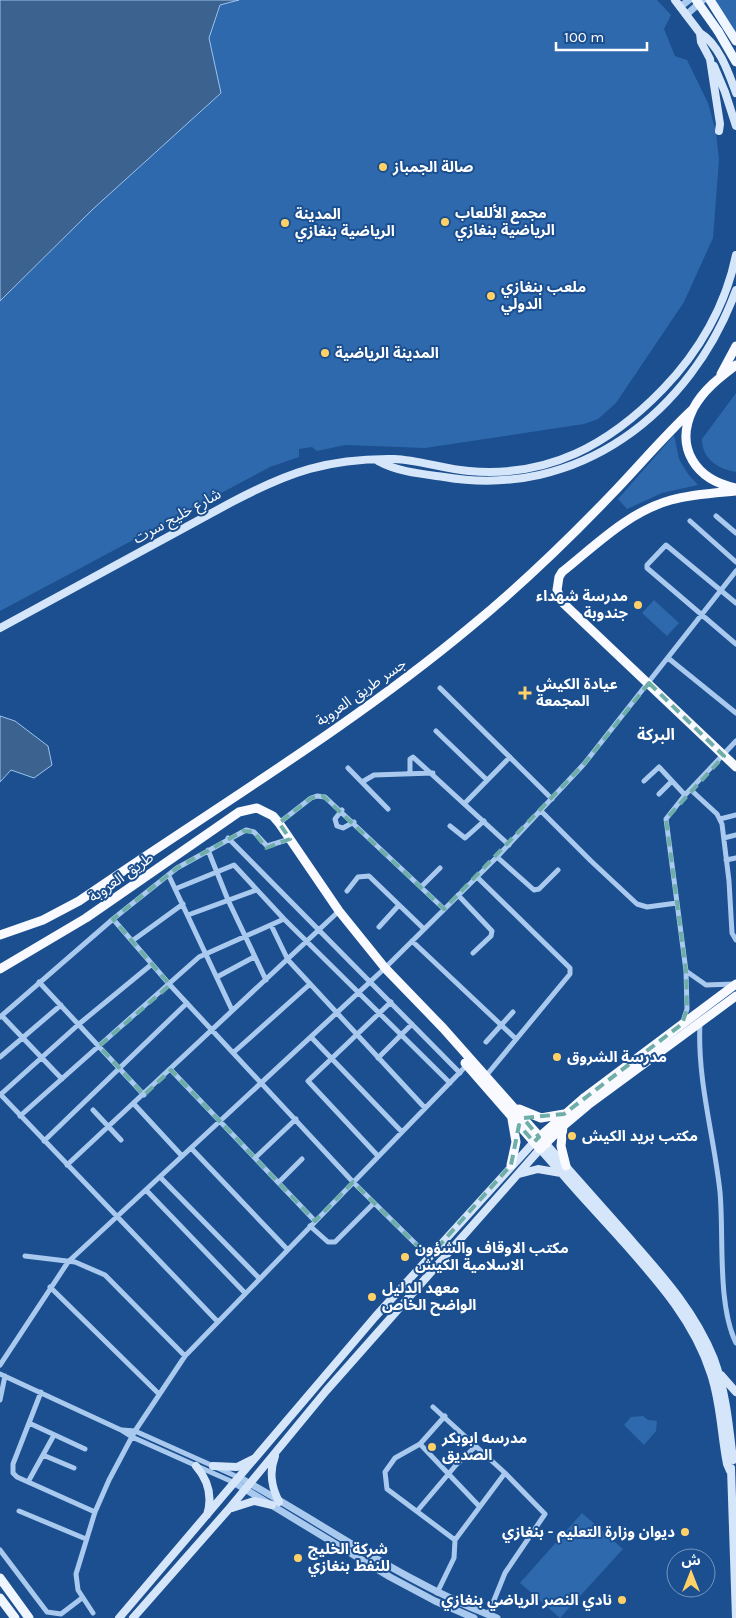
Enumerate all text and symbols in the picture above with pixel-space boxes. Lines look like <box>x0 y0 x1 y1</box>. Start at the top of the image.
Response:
scale bar <box>556 20 647 52</box>
text: 100 m <box>564 28 604 46</box>
place label: صالة الجمباز <box>392 158 474 176</box>
marker: صالة الجمباز <box>377 161 389 173</box>
place label: مجمع الأللعاب الرياضية بنغازي <box>455 204 555 241</box>
place label: المدينة الرياضية بنغازي <box>295 205 395 242</box>
marker: مجمع الأللعاب الرياضية بنغازي <box>439 216 451 228</box>
marker: المدينة الرياضية بنغازي <box>279 217 291 229</box>
place label: ملعب بنغازي الدولي <box>501 278 586 315</box>
marker: ملعب بنغازي الدولي <box>485 290 497 302</box>
place label: المدينة الرياضية <box>335 344 439 362</box>
marker: المدينة الرياضية <box>319 347 331 359</box>
street label: شارع خليج سرت <box>130 484 226 550</box>
place label: مدرسة شهداء جندوبة <box>536 587 629 622</box>
marker: مدرسة شهداء جندوبة <box>632 599 644 611</box>
street label: جسر طريق العروبة <box>312 654 410 731</box>
place label: عيادة الكيش المجمعة <box>536 675 618 710</box>
marker: عيادة الكيش المجمعة <box>518 686 532 700</box>
district label: البركة <box>637 725 675 744</box>
street label: طريق العروبة <box>85 848 157 907</box>
place label: مدرسة الشروق <box>567 1048 667 1066</box>
marker: مدرسة الشروق <box>551 1051 563 1063</box>
place label: مكتب بريد الكيش <box>582 1127 698 1145</box>
marker: مكتب بريد الكيش <box>566 1130 578 1142</box>
place label: مكتب الاوقاف والشؤون الاسلامية الكيش <box>415 1239 569 1274</box>
marker: مكتب الاوقاف والشؤون الاسلامية الكيش <box>399 1251 411 1263</box>
place label: معهد الدليل الواضح الخاص <box>382 1279 476 1316</box>
marker: معهد الدليل الواضح الخاص <box>366 1291 378 1303</box>
place label: مدرسه ابوبكر الصديق <box>441 1429 527 1464</box>
marker: مدرسه ابوبكر الصديق <box>426 1441 438 1453</box>
place label: ديوان وزارة التعليم - بنغازي <box>502 1523 675 1543</box>
marker: ديوان وزارة التعليم - بنغازي <box>679 1526 691 1538</box>
place label: شركة الخليج للنفط بنغازي <box>308 1540 390 1577</box>
north arrow <box>666 1548 716 1598</box>
marker: شركة الخليج للنفط بنغازي <box>292 1552 304 1564</box>
text: ش <box>681 1552 701 1569</box>
place label: نادي النصر الرياضي بنغازي <box>441 1591 612 1611</box>
marker: نادي النصر الرياضي بنغازي <box>616 1594 628 1606</box>

